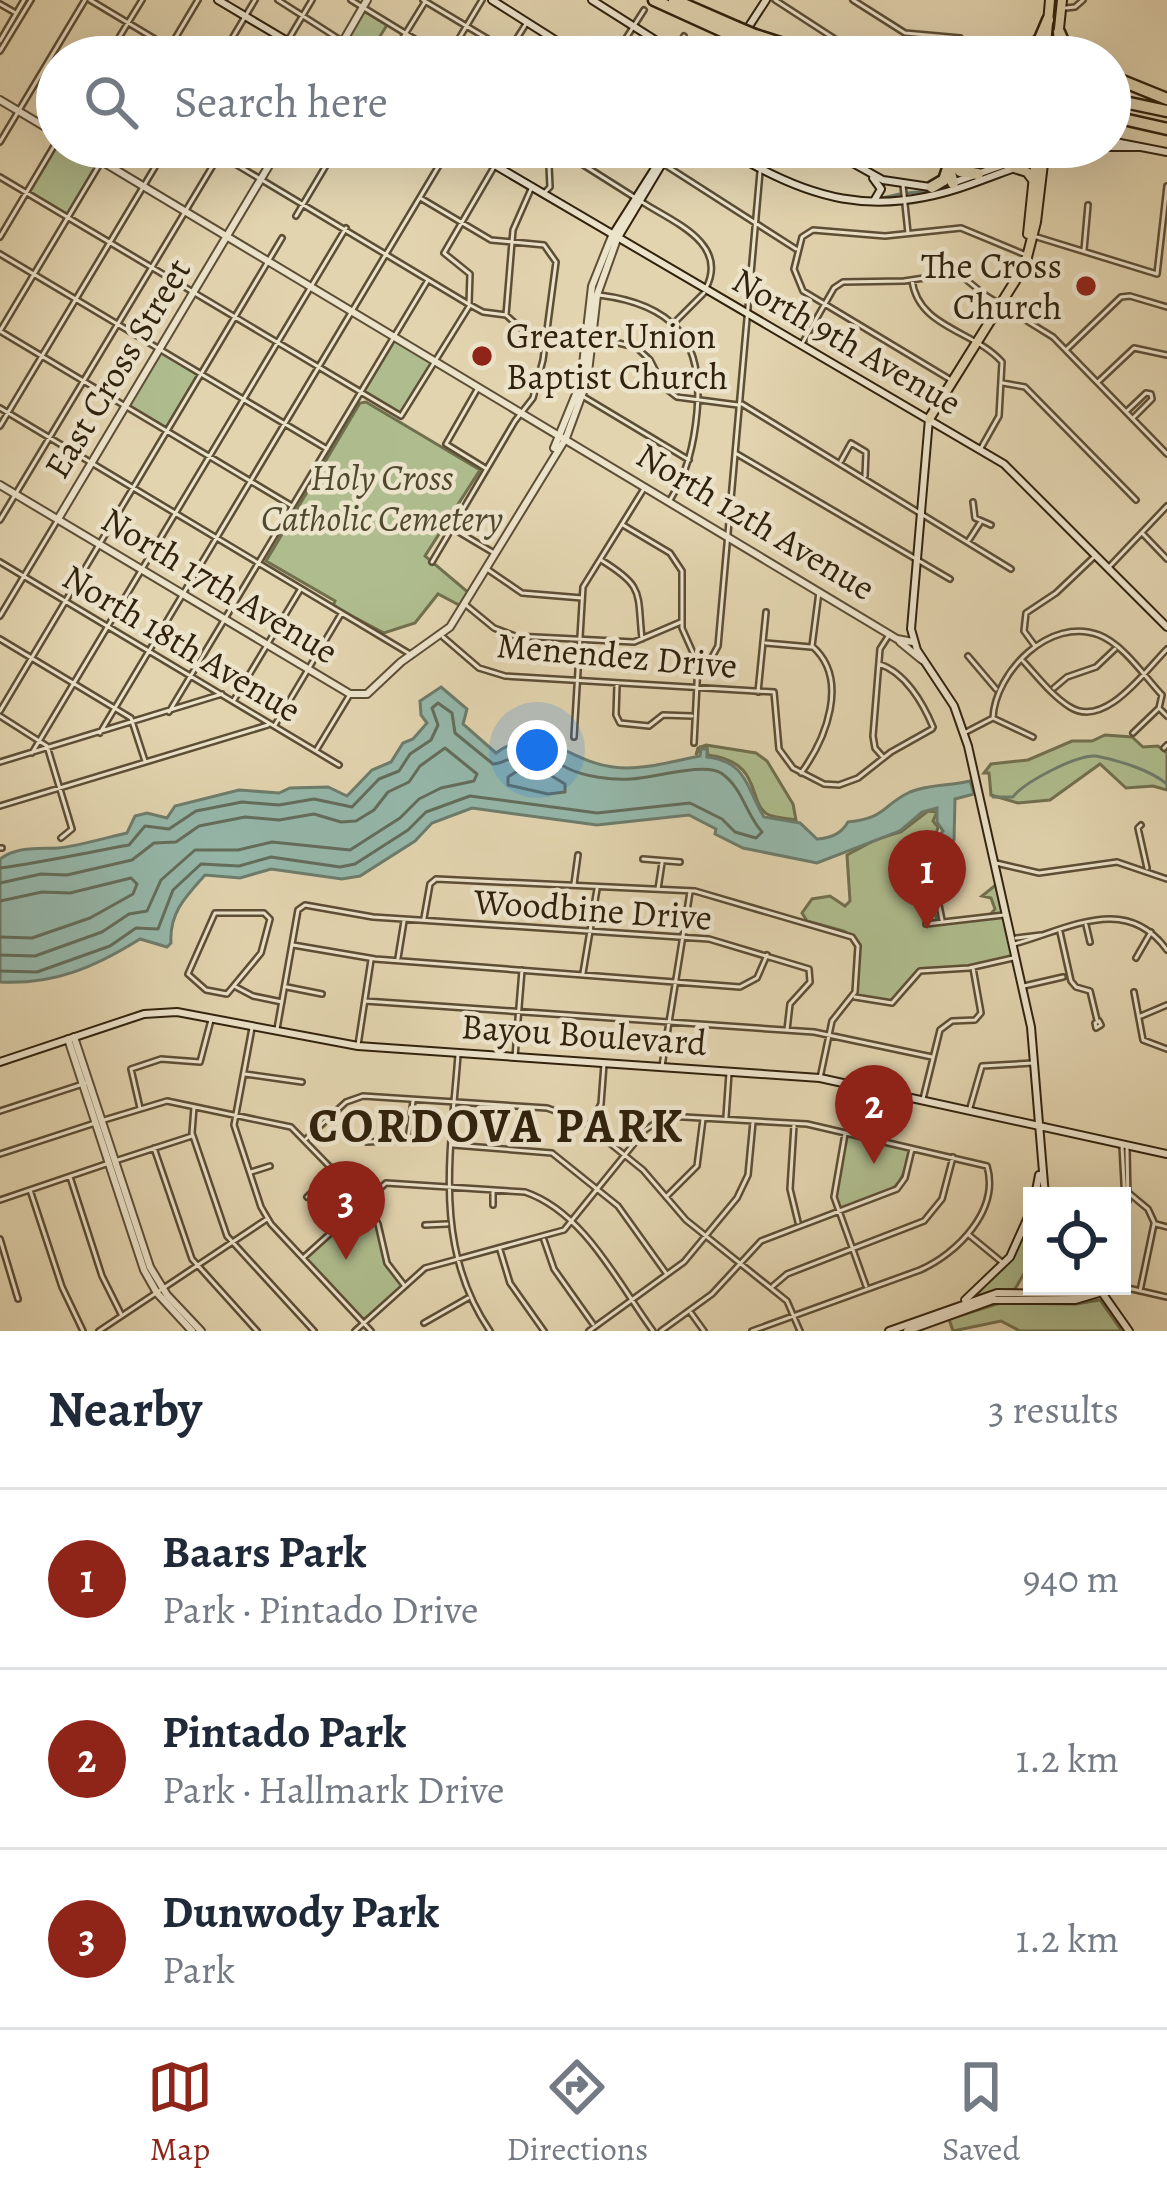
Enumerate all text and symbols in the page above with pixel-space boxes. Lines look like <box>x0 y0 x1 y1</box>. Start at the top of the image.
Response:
search box <box>36 36 1131 168</box>
icon: search <box>78 69 144 135</box>
text: Search here <box>174 71 388 133</box>
place label: The Cross Church <box>921 241 1062 331</box>
street label: East Cross Street <box>32 249 202 487</box>
street label: North 9th Avenue <box>723 256 971 426</box>
marker: The Cross Church <box>1073 273 1099 299</box>
place label: Greater Union Baptist Church <box>506 311 728 401</box>
marker: Greater Union Baptist Church <box>469 343 495 369</box>
street label: North 12th Avenue <box>628 430 884 612</box>
park label: Holy Cross Catholic Cemetery <box>261 453 503 543</box>
street label: North 17th Avenue <box>93 495 347 675</box>
street label: North 18th Avenue <box>54 552 310 734</box>
street label: Menendez Drive <box>495 620 739 690</box>
your location <box>507 720 567 780</box>
pin: 1 <box>888 830 966 929</box>
street label: Woodbine Drive <box>471 876 714 942</box>
street label: Bayou Boulevard <box>460 1001 709 1067</box>
pin: 2 <box>835 1065 913 1164</box>
district label: CORDOVA PARK <box>309 1093 685 1159</box>
pin: 3 <box>307 1161 385 1260</box>
map controls <box>1023 1187 1131 1295</box>
button: locate <box>1023 1187 1131 1295</box>
text: Nearby <box>48 1374 202 1444</box>
text: 3 results <box>988 1383 1119 1436</box>
text: Baars Park <box>162 1521 366 1583</box>
text: 1 <box>80 1552 94 1605</box>
text: 940 m <box>1023 1552 1119 1605</box>
text: Park · Pintado Drive <box>162 1583 479 1636</box>
text: Pintado Park <box>162 1701 406 1763</box>
text: 2 <box>78 1732 96 1785</box>
text: 1.2 km <box>1016 1732 1119 1785</box>
text: Park · Hallmark Drive <box>162 1763 504 1816</box>
text: Dunwody Park <box>162 1881 439 1943</box>
text: 3 <box>79 1912 95 1965</box>
text: 1.2 km <box>1016 1912 1119 1965</box>
text: Park <box>162 1943 235 1996</box>
tab: Map <box>147 2054 213 2171</box>
tab: Directions <box>507 2054 648 2171</box>
tab: Saved <box>942 2054 1020 2171</box>

